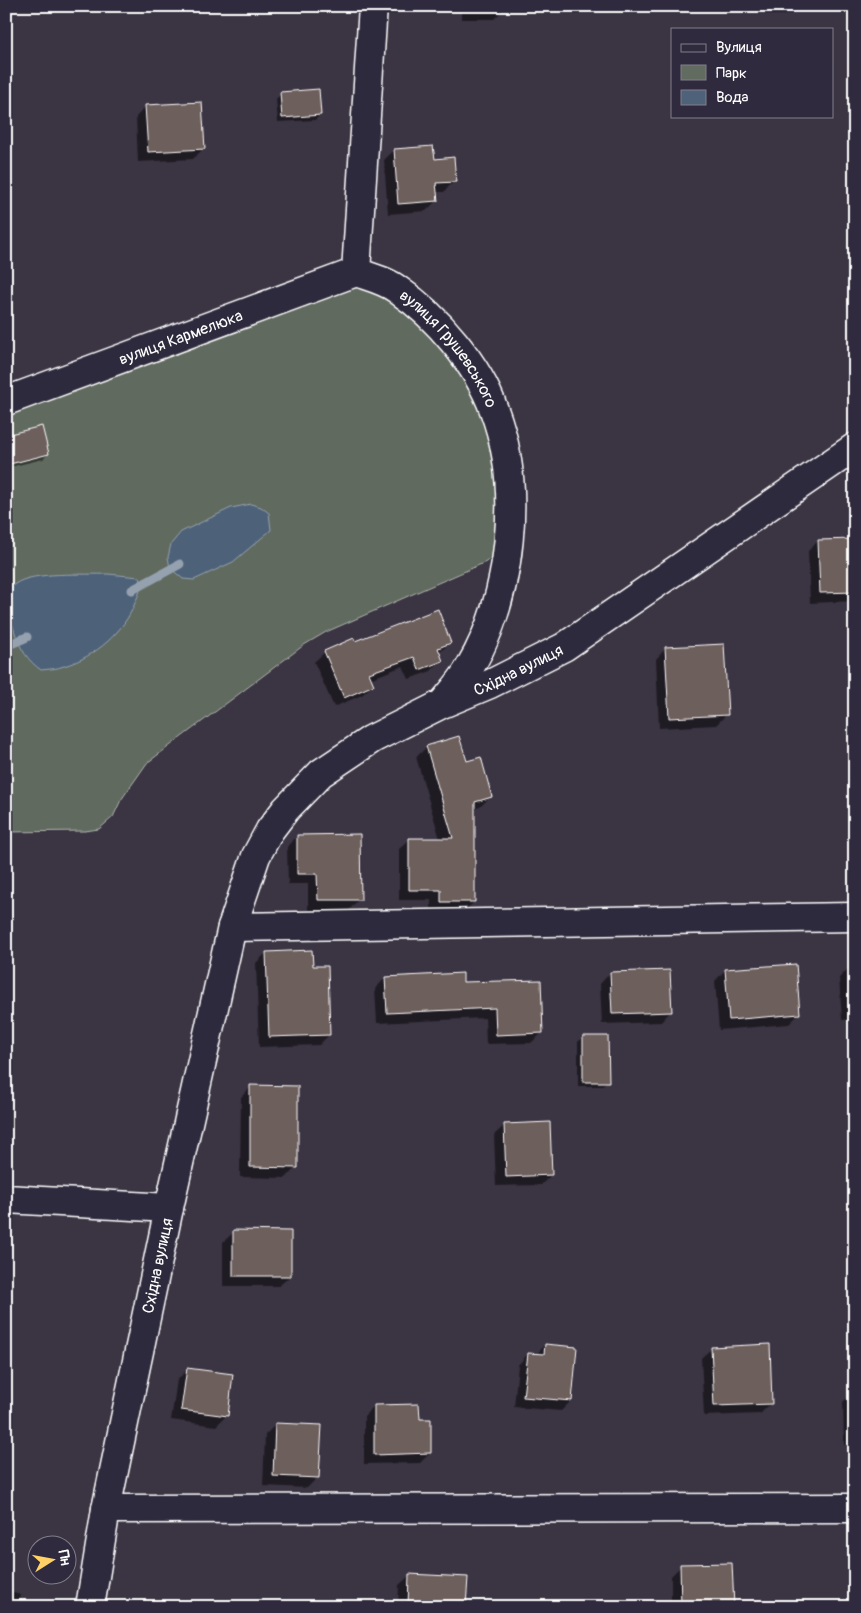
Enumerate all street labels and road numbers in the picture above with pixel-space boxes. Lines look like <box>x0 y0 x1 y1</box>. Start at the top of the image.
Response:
street label: вулиця Грушевського <box>396 286 501 411</box>
street label: вулиця Кармелюка <box>116 306 246 370</box>
street label: Східна вулиця <box>471 640 567 701</box>
street label: Східна вулиця <box>138 1216 178 1315</box>

